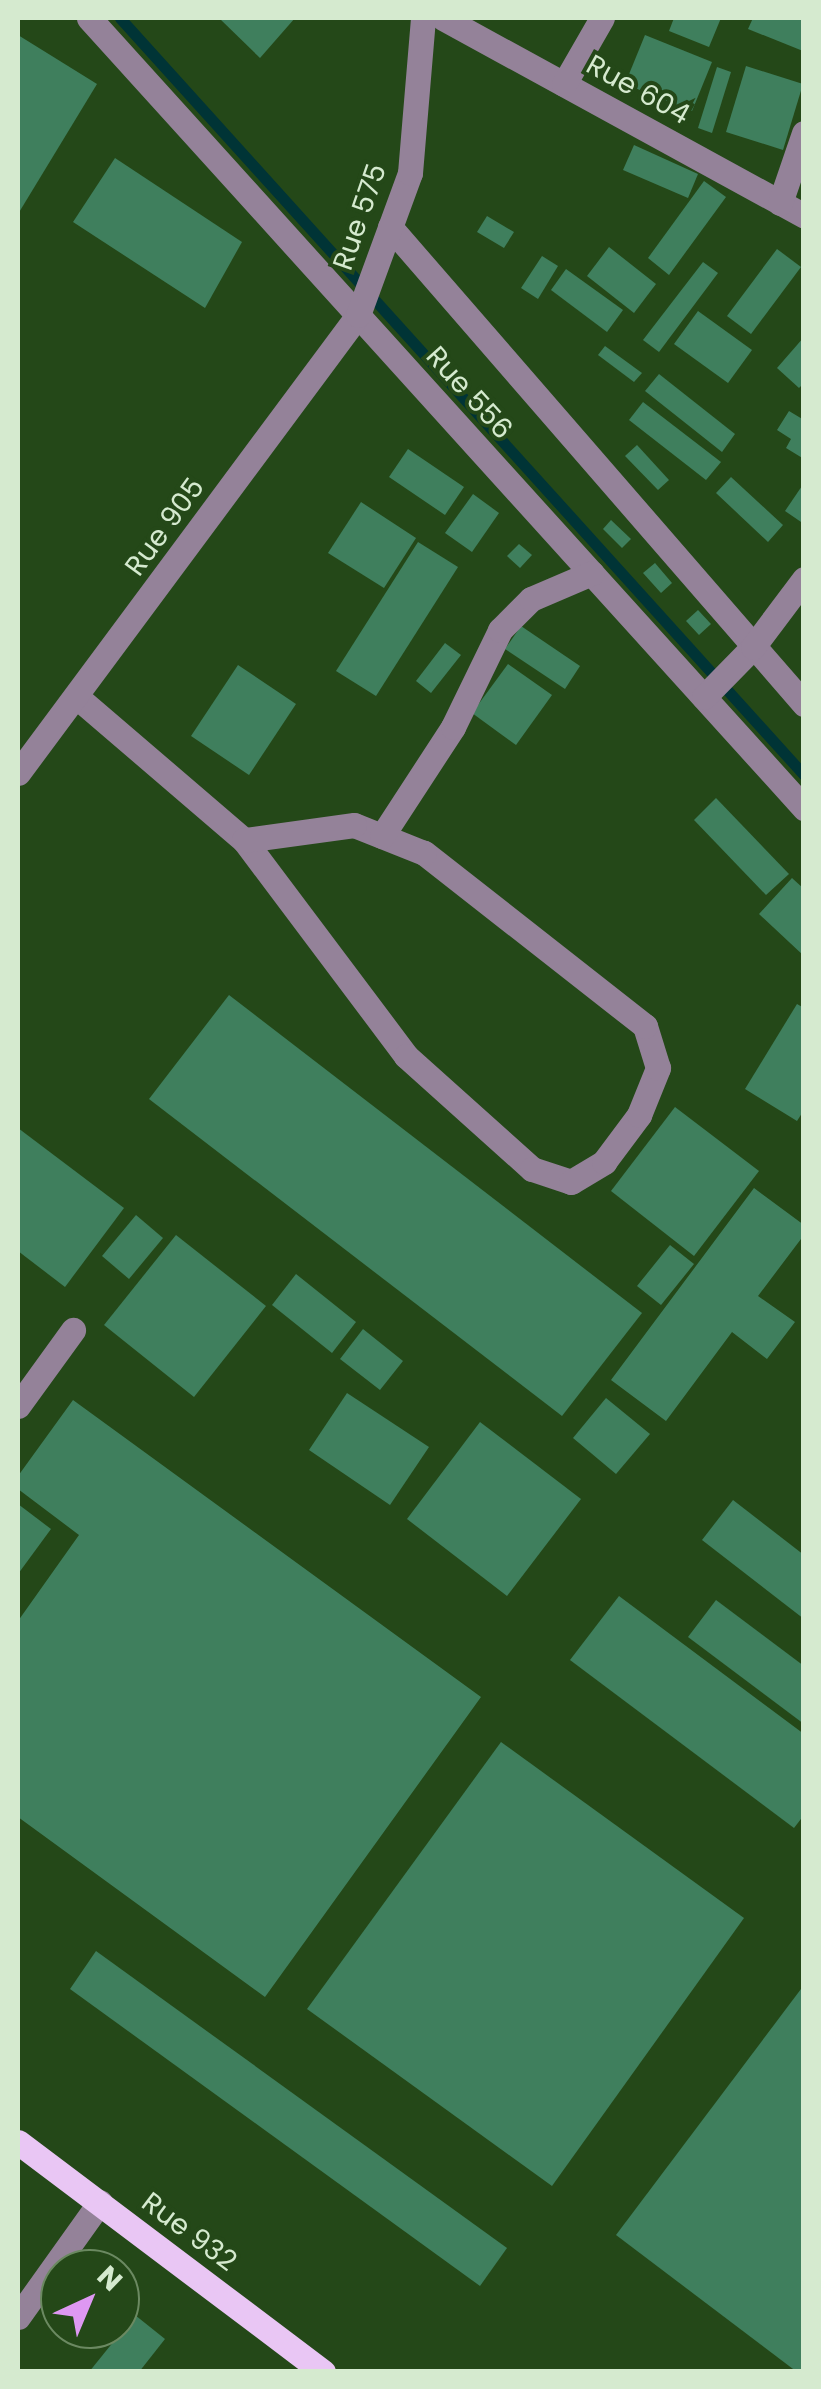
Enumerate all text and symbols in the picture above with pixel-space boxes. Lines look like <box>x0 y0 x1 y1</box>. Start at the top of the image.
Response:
street label: Rue 604 <box>581 48 695 132</box>
street label: Rue 575 <box>326 159 394 275</box>
street label: Rue 556 <box>419 340 519 446</box>
street label: Rue 905 <box>118 472 212 582</box>
street label: Rue 932 <box>135 2185 243 2279</box>
north arrow <box>40 2249 140 2349</box>
text: N <box>89 2257 131 2300</box>

